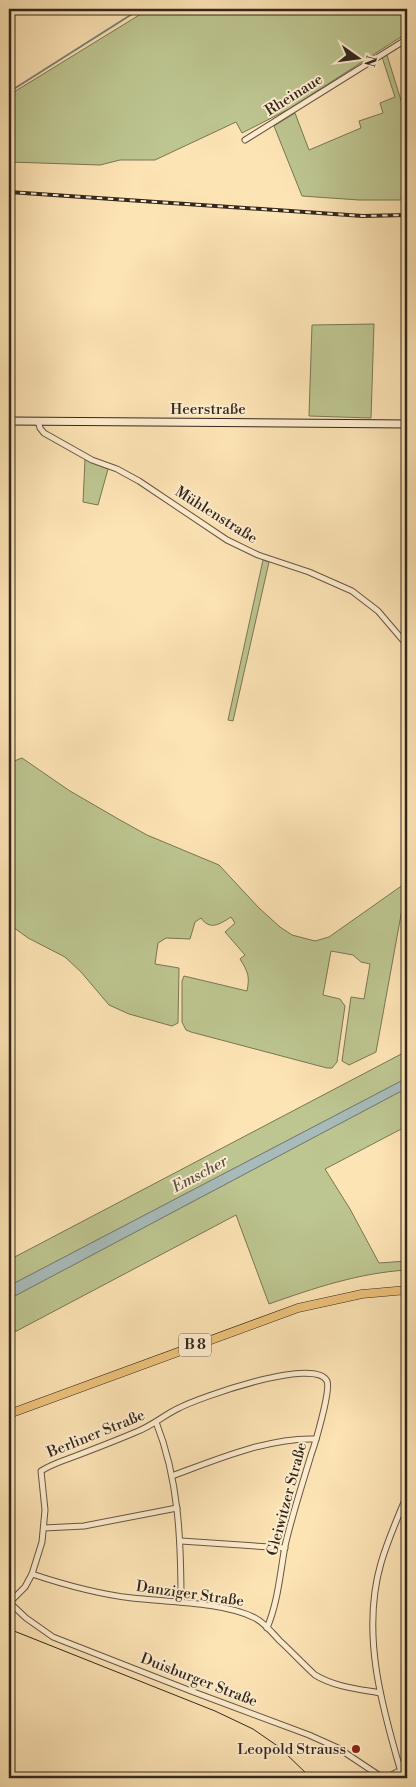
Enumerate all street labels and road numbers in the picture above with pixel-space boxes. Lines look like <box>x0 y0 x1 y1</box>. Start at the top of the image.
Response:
street label: Rheinaue <box>262 70 326 120</box>
street label: Heerstraße <box>170 400 246 419</box>
street label: Mühlenstraße <box>171 482 261 548</box>
road number: B 8 <box>179 1334 211 1356</box>
street label: Berliner Straße <box>43 1406 148 1463</box>
street label: Gleiwitzer Straße <box>263 1440 311 1558</box>
street label: Danziger Straße <box>135 1577 245 1611</box>
street label: Duisburger Straße <box>138 1649 260 1711</box>

